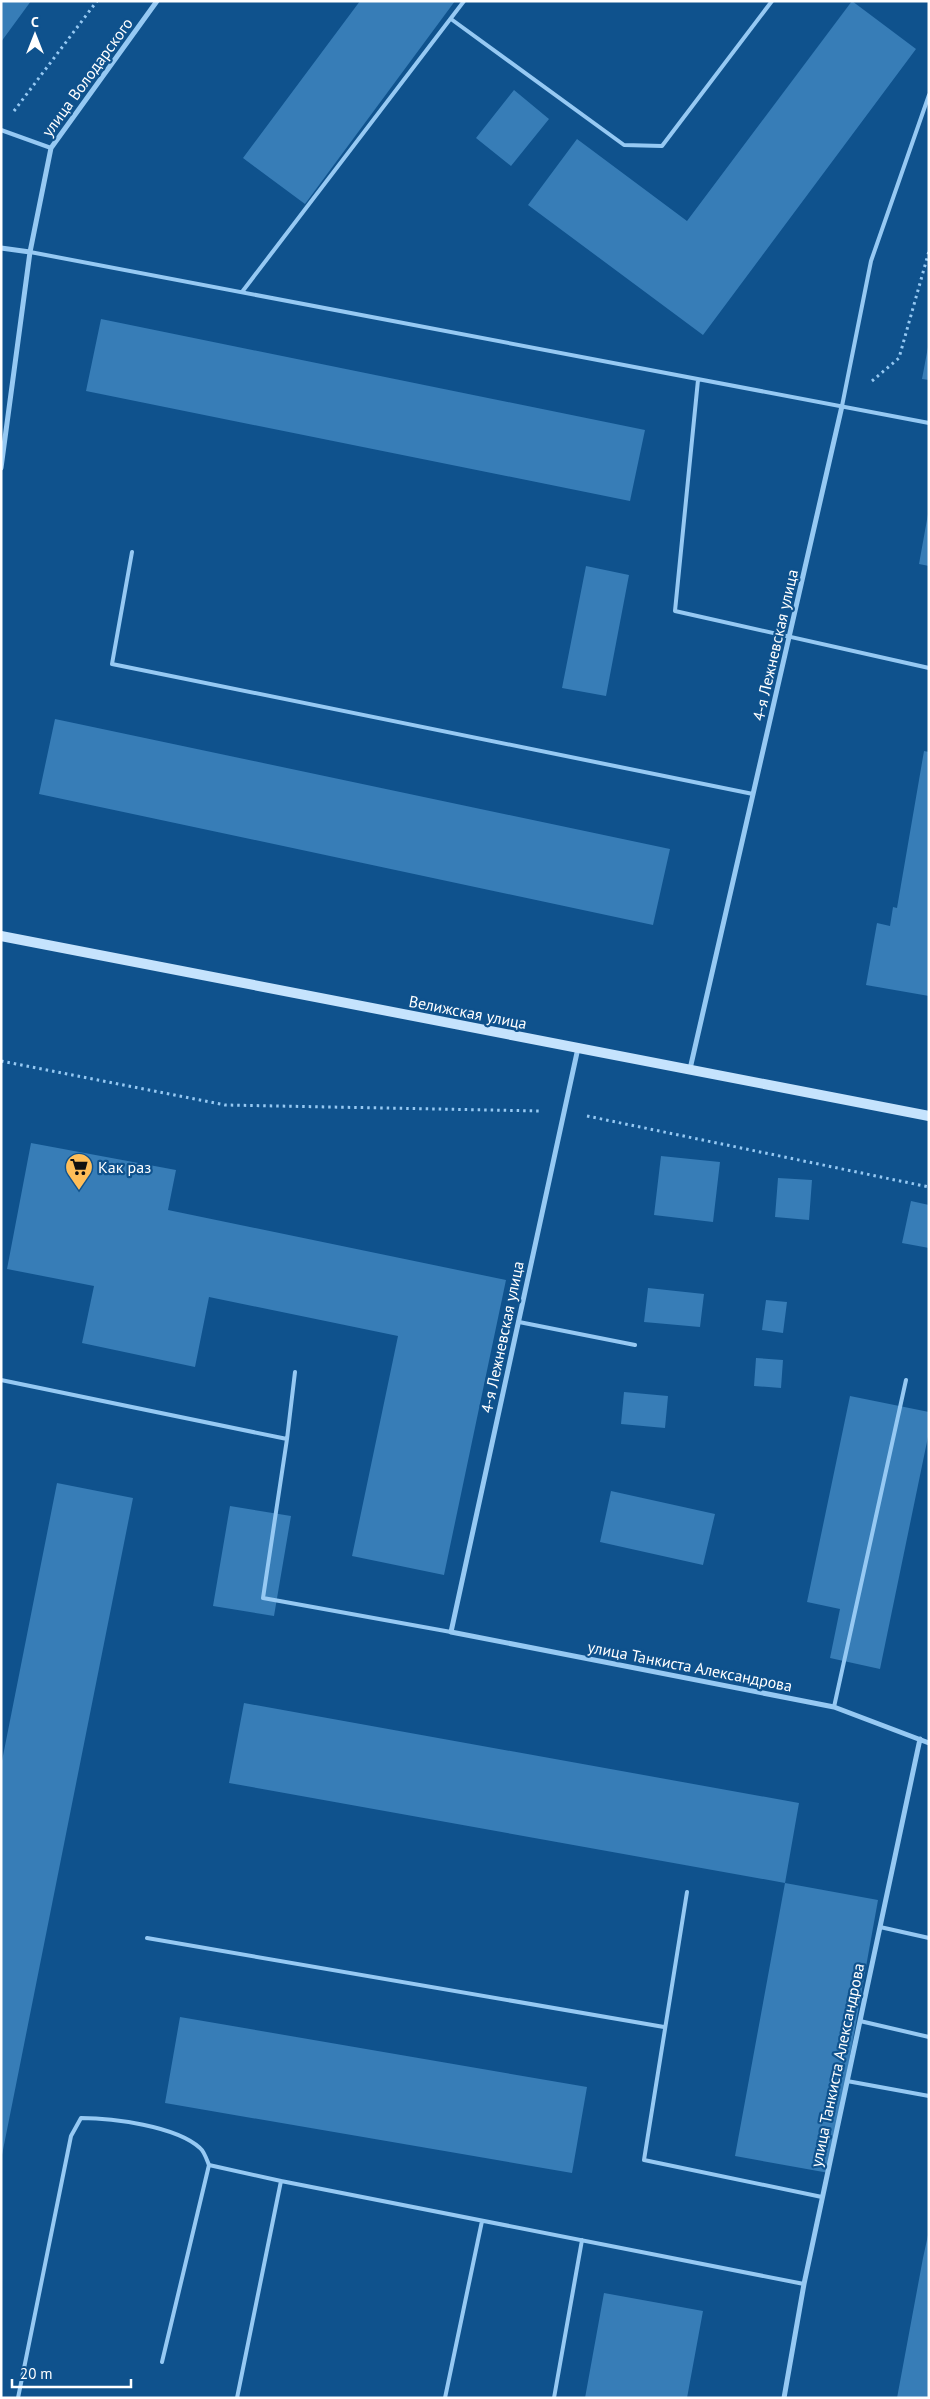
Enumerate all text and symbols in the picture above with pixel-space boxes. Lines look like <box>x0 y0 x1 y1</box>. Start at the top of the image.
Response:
north arrow <box>10 10 60 60</box>
text: С <box>31 13 39 31</box>
street label: улица Володарского <box>37 14 137 140</box>
street label: 4-я Лежневская улица <box>748 567 802 723</box>
street label: Велижская улица <box>407 991 529 1033</box>
supermarket icon: Как раз <box>64 1152 94 1191</box>
place label: Как раз <box>98 1157 151 1177</box>
street label: 4-я Лежневская улица <box>476 1259 528 1415</box>
street label: улица Танкиста Александрова <box>586 1636 794 1696</box>
street label: улица Танкиста Александрова <box>806 1961 868 2169</box>
scale bar <box>12 2356 131 2388</box>
text: 20 m <box>20 2364 53 2383</box>

